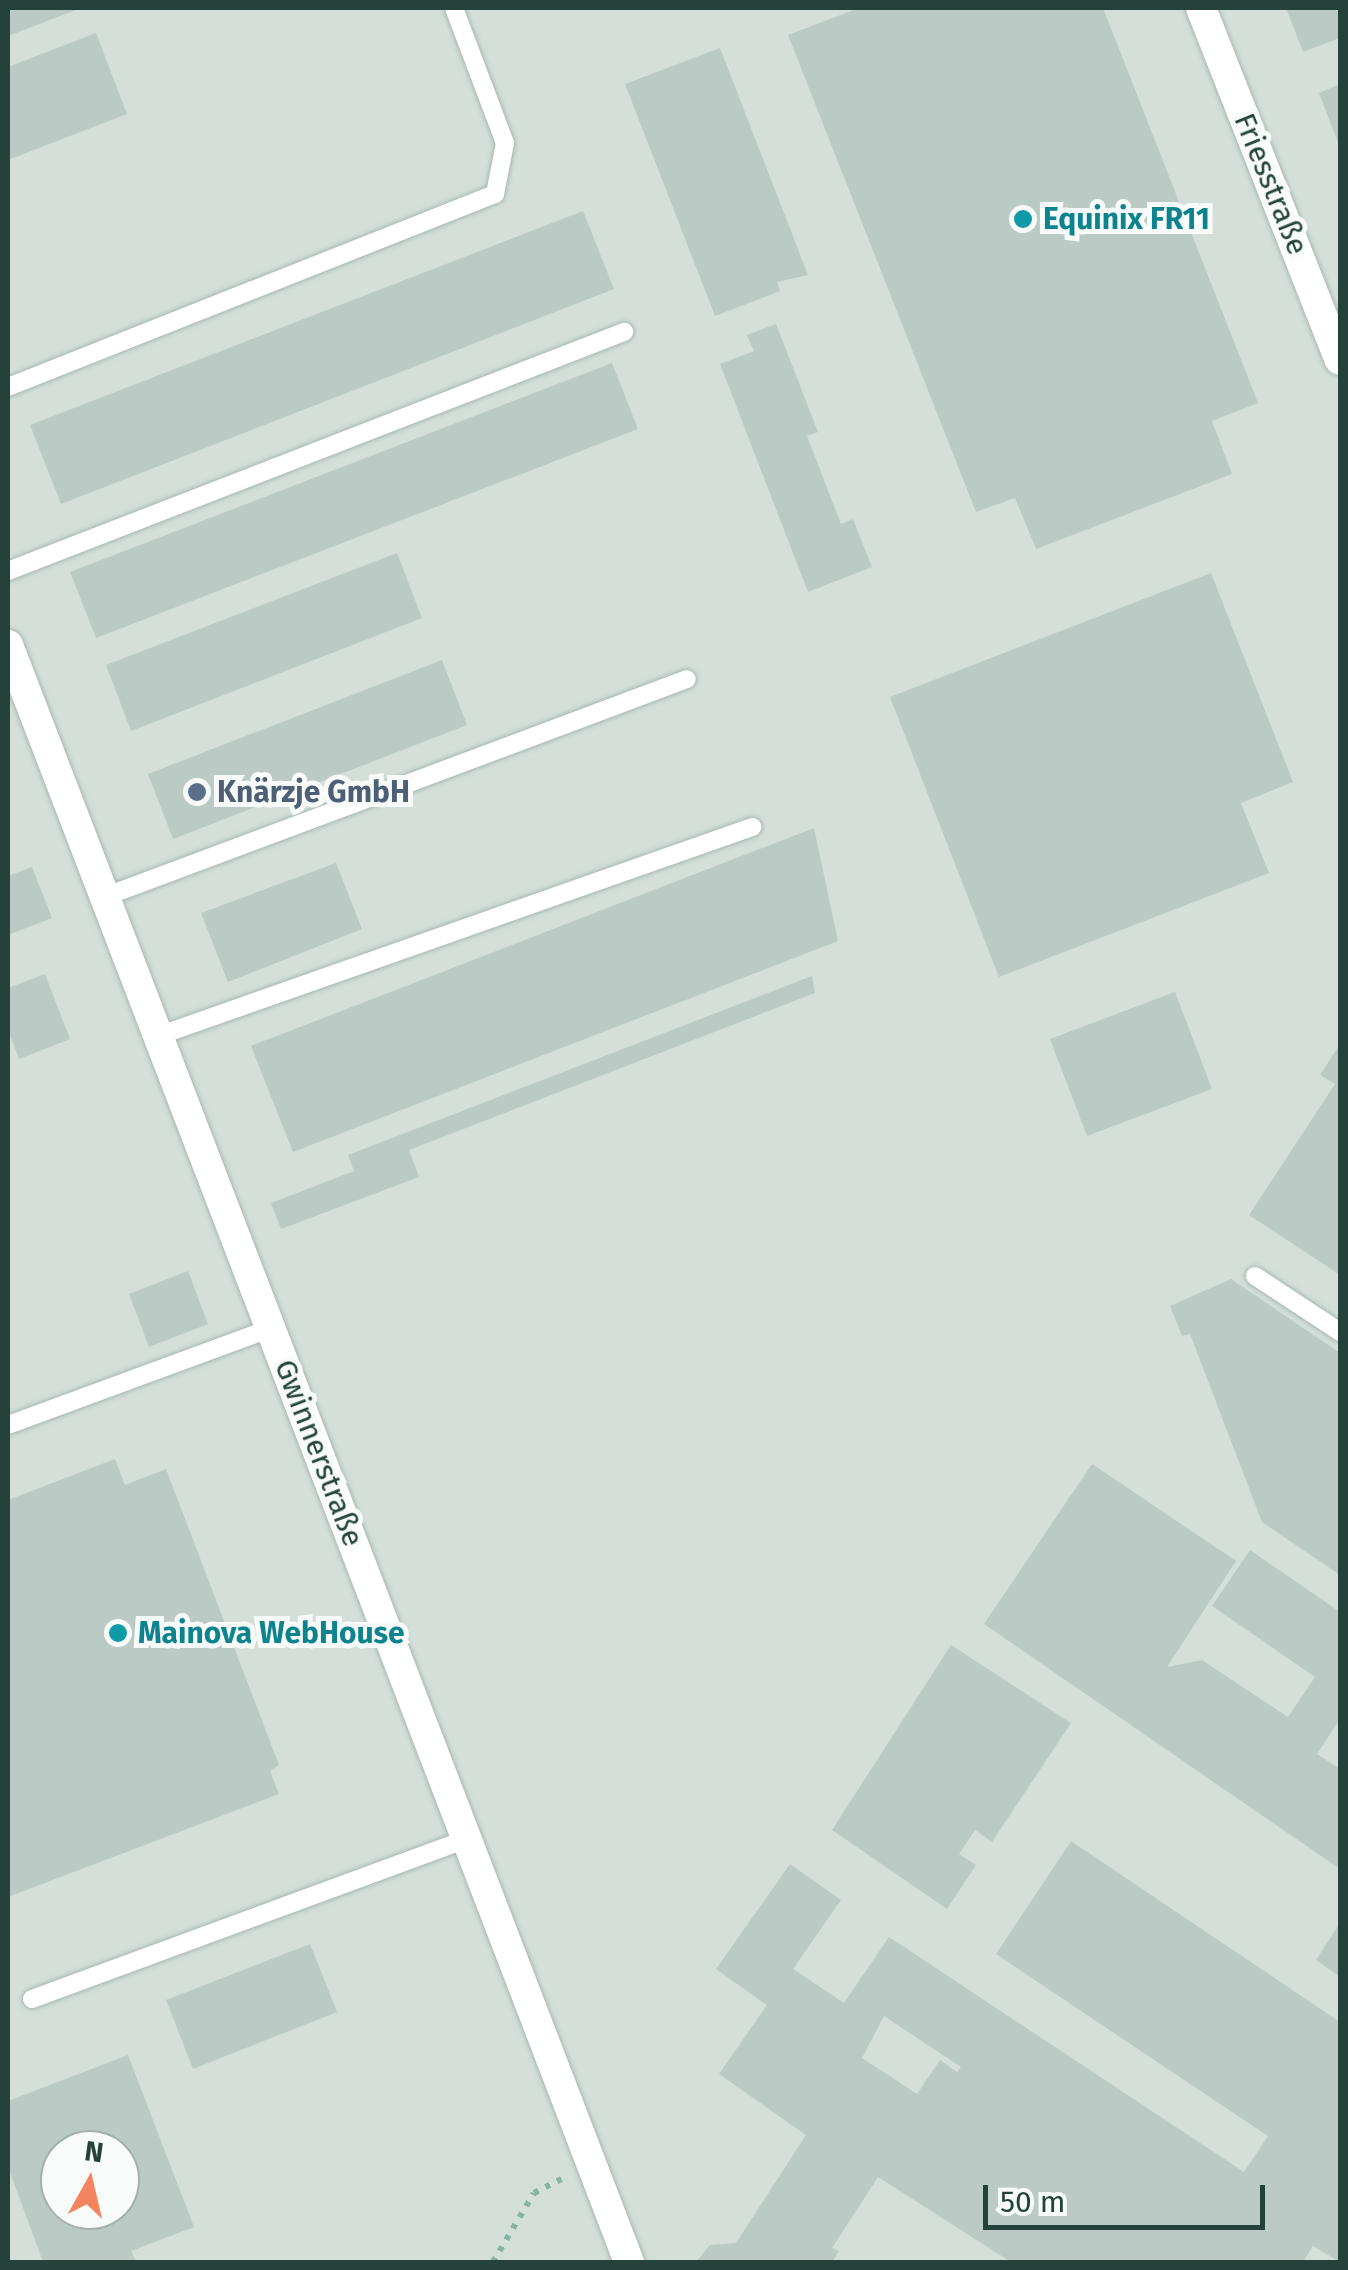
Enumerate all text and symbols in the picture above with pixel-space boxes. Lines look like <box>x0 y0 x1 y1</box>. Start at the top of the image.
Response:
street label: Friesstraße <box>1226 108 1316 260</box>
place label: Equinix FR11 <box>1043 201 1210 237</box>
marker: Equinix FR11 <box>1012 208 1034 230</box>
place label: Knärzje GmbH <box>217 774 410 810</box>
marker: Knärzje GmbH <box>186 781 208 803</box>
street label: Gwinnerstraße <box>267 1354 371 1552</box>
place label: Mainova WebHouse <box>138 1615 405 1651</box>
marker: Mainova WebHouse <box>107 1622 129 1644</box>
north arrow <box>40 2130 140 2230</box>
text: N <box>82 2134 105 2169</box>
scale bar <box>988 2165 1270 2227</box>
text: 50 m <box>1000 2184 1065 2220</box>

